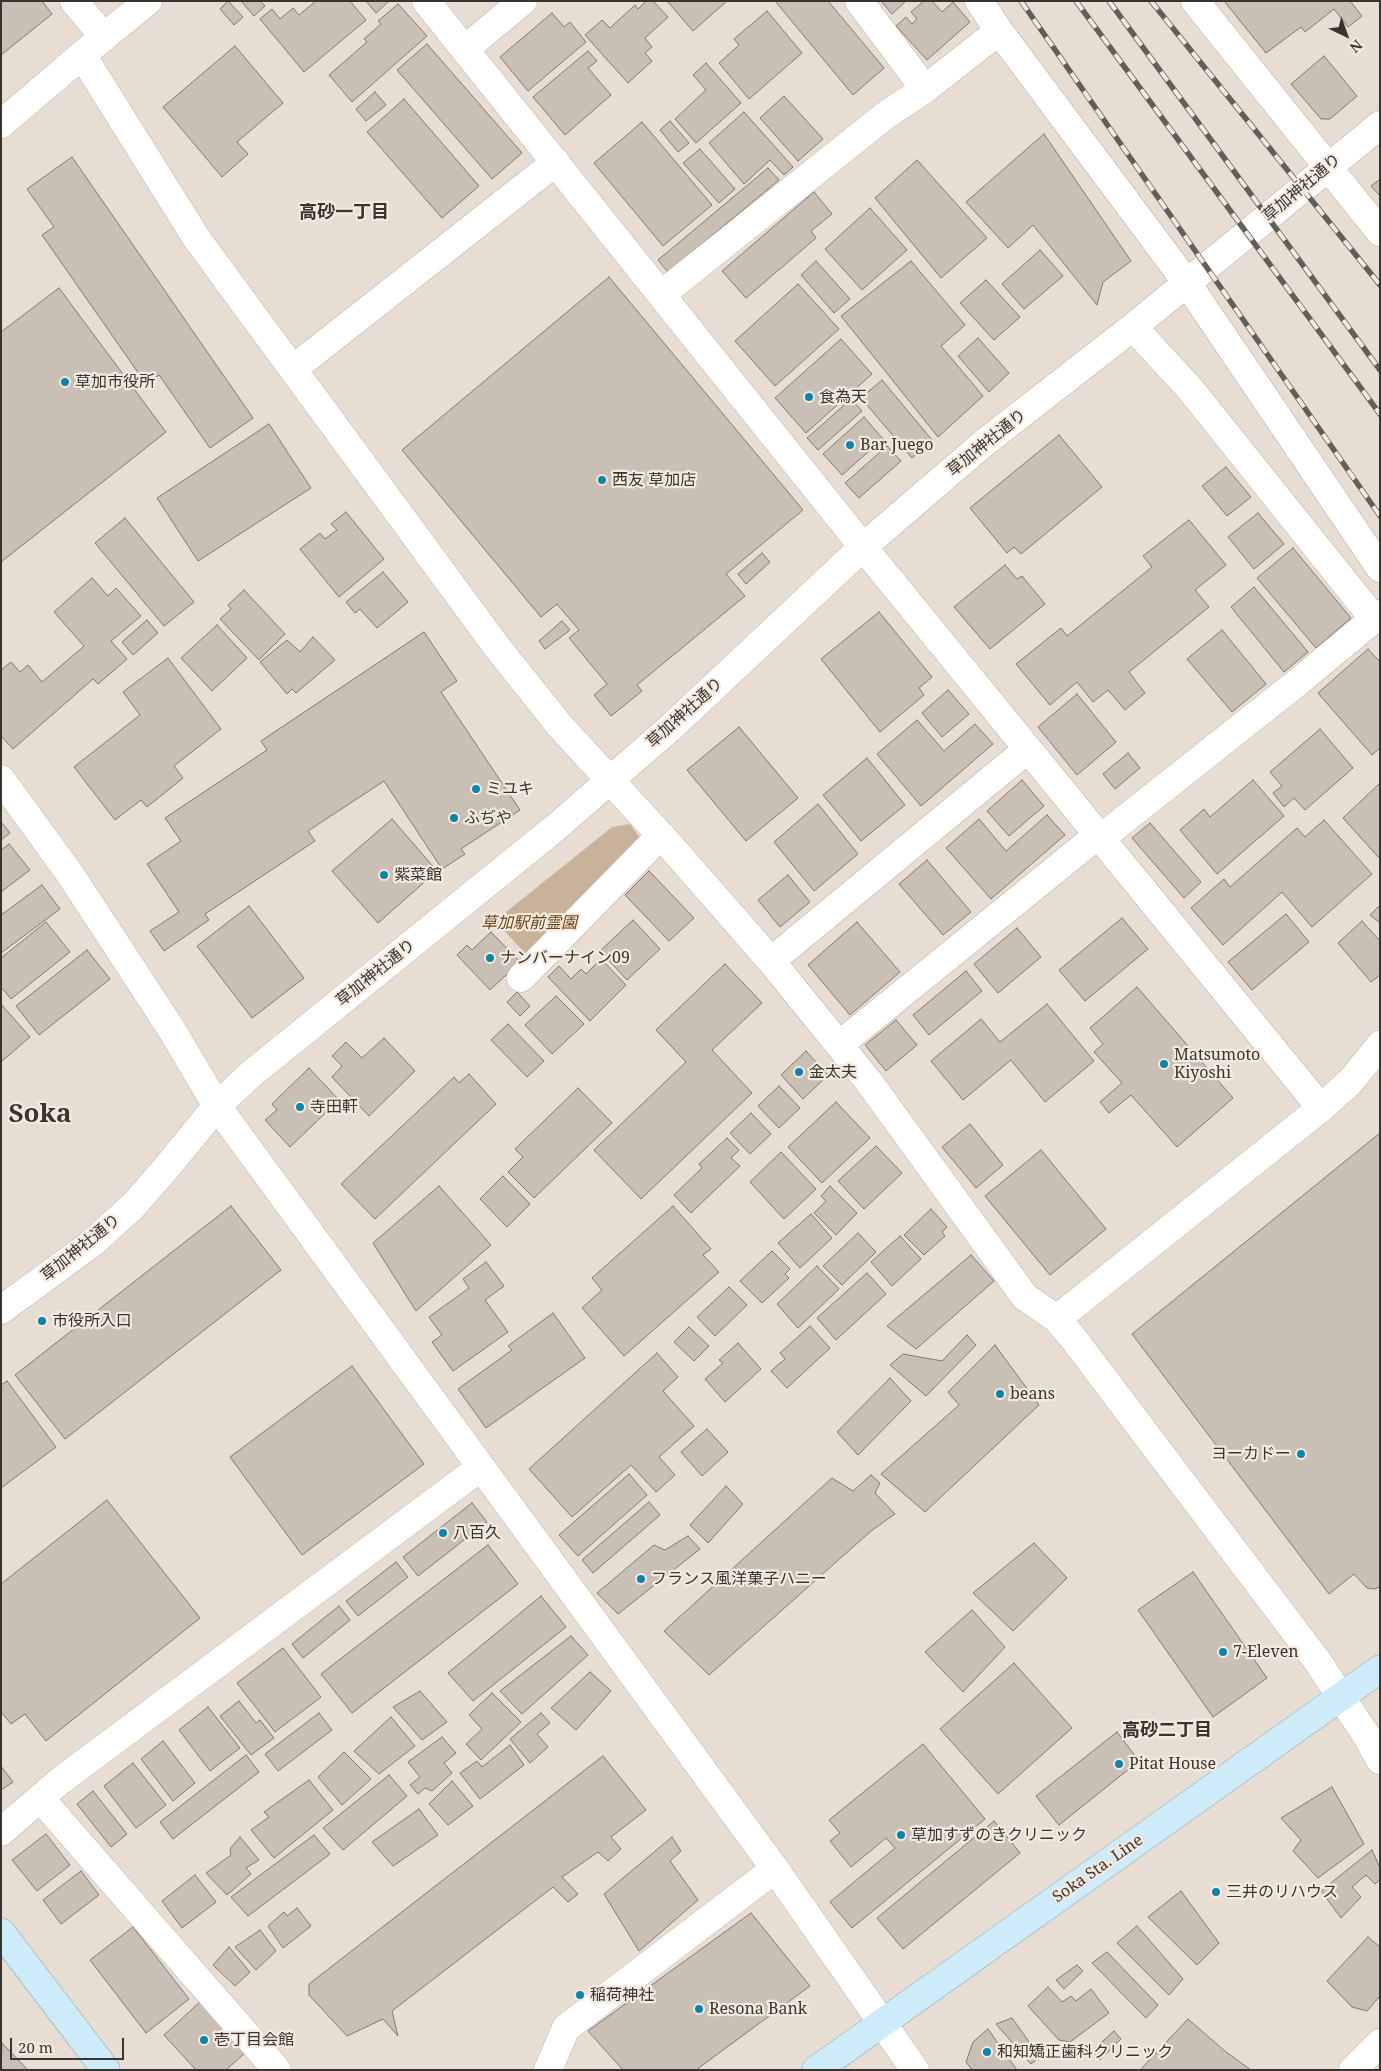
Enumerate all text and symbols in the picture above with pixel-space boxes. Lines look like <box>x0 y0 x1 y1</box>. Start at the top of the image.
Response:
north arrow <box>1321 10 1371 60</box>
text: N <box>1346 36 1367 57</box>
street label: 草加神社通り <box>1259 150 1345 226</box>
district label: 高砂一丁目 <box>299 202 389 224</box>
place label: 草加市役所 <box>75 372 155 392</box>
marker: 草加市役所 <box>59 376 71 388</box>
place label: 食為天 <box>819 387 867 407</box>
marker: 食為天 <box>803 391 815 403</box>
street label: 草加神社通り <box>944 405 1030 481</box>
place label: Bar Juego <box>860 435 933 455</box>
marker: Bar Juego <box>844 439 856 451</box>
place label: 西友 草加店 <box>612 470 696 490</box>
marker: 西友 草加店 <box>596 474 608 486</box>
street label: 草加神社通り <box>643 674 727 752</box>
place label: ミユキ <box>486 779 534 799</box>
marker: ミユキ <box>470 783 482 795</box>
place label: ふぢや <box>464 808 512 828</box>
marker: ふぢや <box>448 812 460 824</box>
place label: 紫菜館 <box>394 865 442 885</box>
marker: 紫菜館 <box>378 869 390 881</box>
park label: 草加駅前霊園 <box>481 913 577 933</box>
street label: 草加神社通り <box>333 935 419 1011</box>
place label: ナンバーナイン09 <box>500 948 630 968</box>
marker: ナンバーナイン09 <box>484 952 496 964</box>
place label: Matsumoto Kiyoshi <box>1174 1045 1260 1083</box>
marker: Matsumoto Kiyoshi <box>1158 1058 1170 1070</box>
place label: 金太夫 <box>809 1062 857 1082</box>
marker: 金太夫 <box>793 1066 805 1078</box>
place label: 寺田軒 <box>310 1097 358 1117</box>
district label: Soka <box>8 1099 72 1131</box>
marker: 寺田軒 <box>294 1101 306 1113</box>
street label: 草加神社通り <box>38 1210 124 1286</box>
place label: 市役所入口 <box>52 1311 132 1331</box>
marker: 市役所入口 <box>36 1315 48 1327</box>
place label: beans <box>1010 1384 1055 1404</box>
marker: beans <box>994 1388 1006 1400</box>
place label: ヨーカドー <box>1211 1444 1291 1464</box>
marker: ヨーカドー <box>1295 1448 1307 1460</box>
place label: 八百久 <box>453 1523 501 1543</box>
marker: 八百久 <box>437 1527 449 1539</box>
place label: フランス風洋菓子ハニー <box>651 1569 827 1589</box>
marker: フランス風洋菓子ハニー <box>635 1573 647 1585</box>
place label: 7-Eleven <box>1233 1642 1299 1662</box>
marker: 7-Eleven <box>1217 1646 1229 1658</box>
district label: 高砂二丁目 <box>1122 1720 1212 1742</box>
place label: Pitat House <box>1129 1754 1216 1774</box>
marker: Pitat House <box>1113 1758 1125 1770</box>
place label: 草加すずのきクリニック <box>911 1825 1087 1845</box>
marker: 草加すずのきクリニック <box>895 1829 907 1841</box>
street label: Soka Sta. Line <box>1049 1831 1147 1907</box>
place label: 三井のリハウス <box>1226 1882 1338 1902</box>
marker: 三井のリハウス <box>1210 1886 1222 1898</box>
place label: 稲荷神社 <box>590 1985 654 2005</box>
marker: 稲荷神社 <box>574 1989 586 2001</box>
place label: Resona Bank <box>709 1999 807 2019</box>
marker: Resona Bank <box>693 2003 705 2015</box>
scale bar <box>12 2028 126 2060</box>
place label: 壱丁目会館 <box>214 2030 294 2050</box>
marker: 壱丁目会館 <box>198 2034 210 2046</box>
text: 20 m <box>18 2037 53 2057</box>
place label: 和知矯正歯科クリニック <box>997 2042 1173 2062</box>
marker: 和知矯正歯科クリニック <box>981 2046 993 2058</box>

